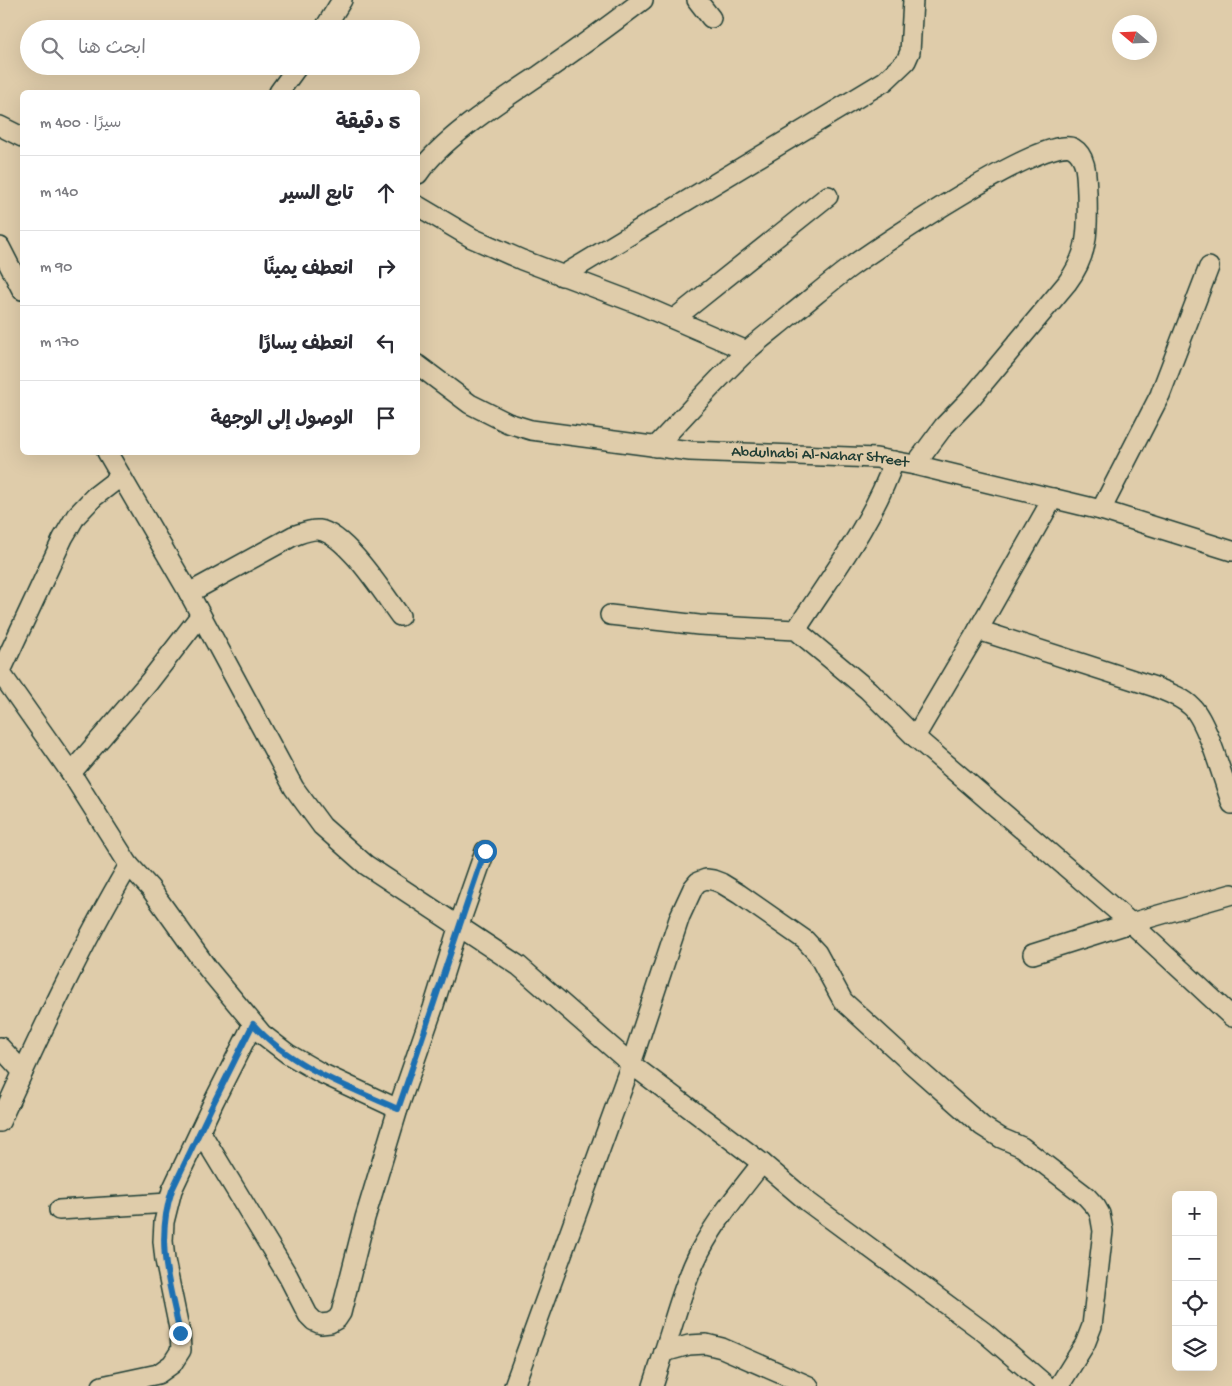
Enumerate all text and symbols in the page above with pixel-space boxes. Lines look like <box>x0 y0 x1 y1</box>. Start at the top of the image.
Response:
north arrow <box>1112 15 1157 60</box>
search box <box>20 20 420 75</box>
icon: search <box>38 34 66 62</box>
text: ابحث هنا <box>78 38 146 61</box>
text: 5 دقيقة <box>336 112 400 137</box>
text: سيرًا · 400 m <box>40 115 121 134</box>
icon: ahead <box>372 179 400 207</box>
text: 140 m <box>40 184 78 203</box>
text: تابع السير <box>281 184 353 207</box>
icon: right <box>372 254 400 282</box>
text: 90 m <box>40 259 72 278</box>
text: انعطف يمينًا <box>264 259 353 282</box>
icon: left <box>372 329 400 357</box>
text: 170 m <box>40 334 79 353</box>
text: انعطف يسارًا <box>259 334 353 357</box>
icon: arrive <box>372 404 400 432</box>
text: الوصول إلى الوجهة <box>210 409 353 432</box>
street label: Abdulnabi Al-Nahar Street <box>731 443 911 473</box>
route start <box>474 840 497 863</box>
map controls <box>1172 1191 1217 1371</box>
button: + <box>1172 1191 1217 1236</box>
button: − <box>1172 1236 1217 1281</box>
button: locate <box>1172 1281 1217 1326</box>
route end <box>169 1322 192 1345</box>
button: layers <box>1172 1326 1217 1371</box>

